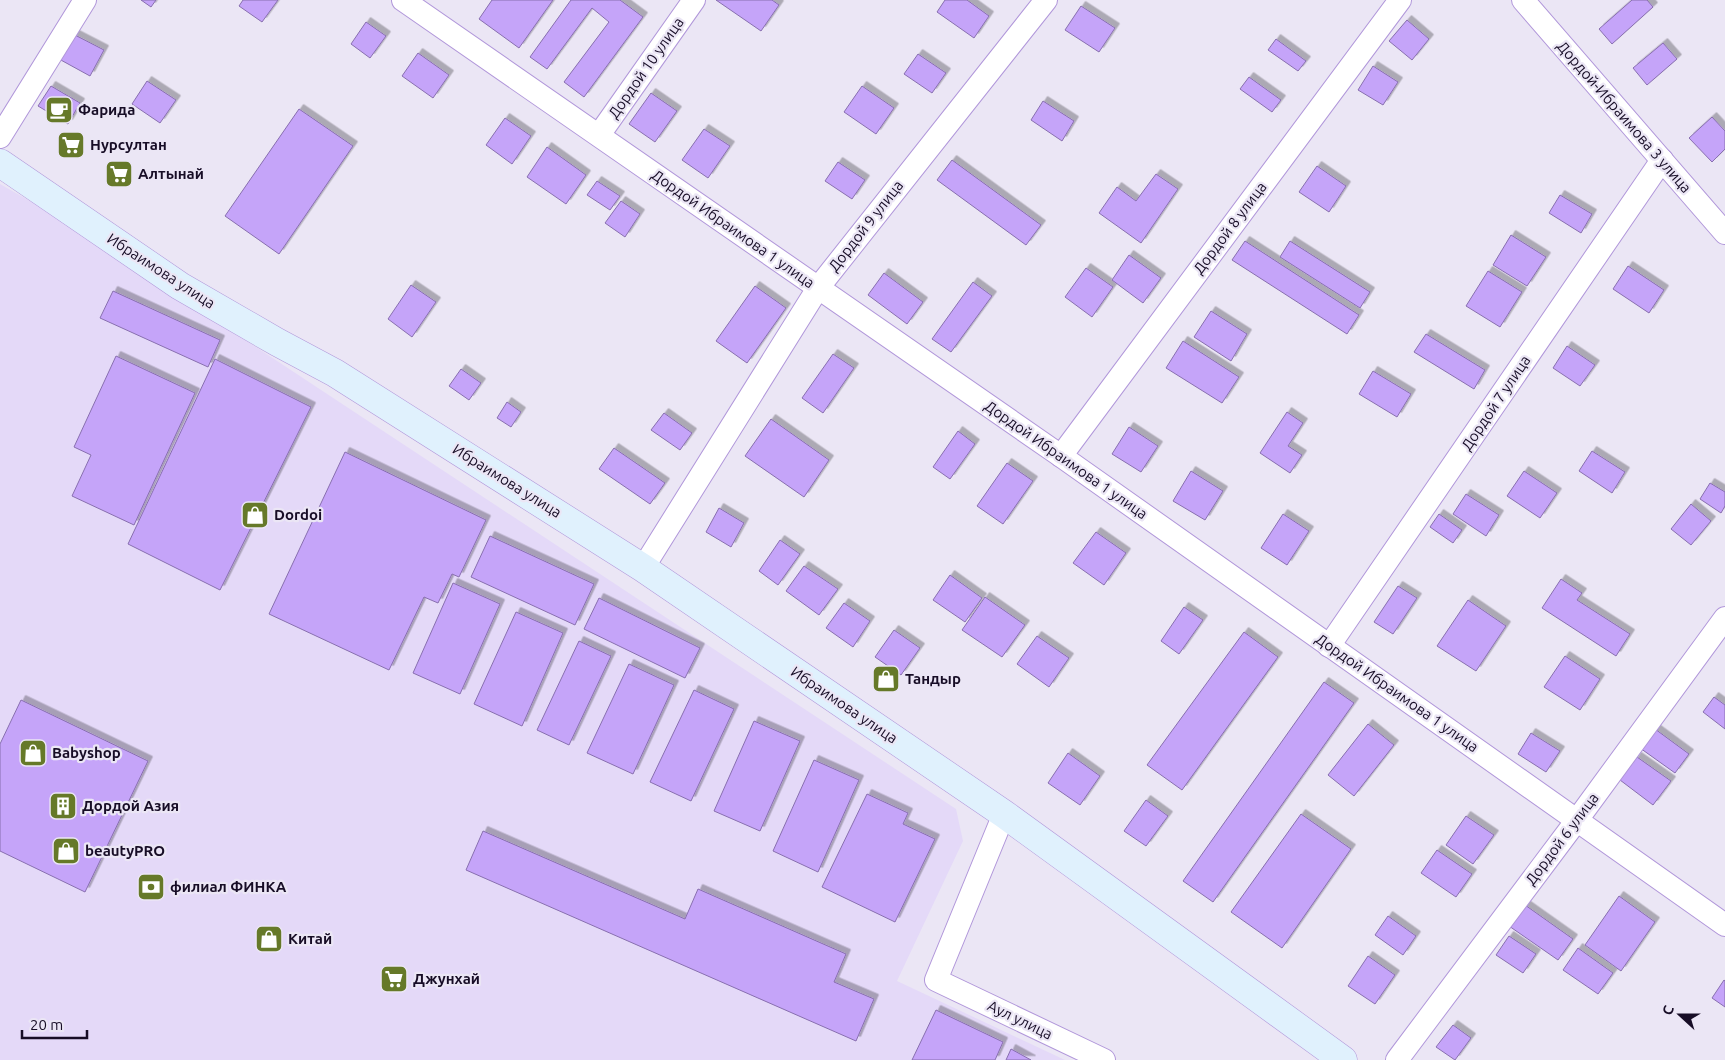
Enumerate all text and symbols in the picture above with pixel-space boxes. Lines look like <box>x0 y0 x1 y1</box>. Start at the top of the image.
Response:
street label: Дордой 10 улица <box>604 14 687 121</box>
street label: Дордой-Ибраимова 3 улица <box>1554 37 1695 196</box>
cafe icon: Фарида <box>44 95 74 125</box>
place label: Фарида <box>78 101 135 118</box>
supermarket icon: Нурсултан <box>56 130 86 160</box>
place label: Нурсултан <box>90 136 167 153</box>
supermarket icon: Алтынай <box>104 159 134 189</box>
place label: Алтынай <box>138 165 204 182</box>
street label: Дордой Ибраимова 1 улица <box>649 166 818 291</box>
street label: Дордой 9 улица <box>825 177 906 275</box>
street label: Дордой 8 улица <box>1189 178 1270 277</box>
street label: Ибраимова улица <box>104 229 218 312</box>
street label: Дордой 7 улица <box>1458 352 1534 453</box>
street label: Дордой Ибраимова 1 улица <box>982 397 1151 522</box>
street label: Ибраимова улица <box>450 440 565 521</box>
shop icon: Dordoi <box>240 500 270 530</box>
place label: Dordoi <box>274 506 322 523</box>
street label: Дордой Ибраимова 1 улица <box>1313 630 1482 755</box>
street label: Ибраимова улица <box>788 663 901 747</box>
shop icon: Тандыр <box>871 664 901 694</box>
place label: Тандыр <box>905 670 961 687</box>
shop icon: Babyshop <box>18 738 48 768</box>
place label: Babyshop <box>52 744 121 761</box>
street label: Дордой 6 улица <box>1521 789 1602 888</box>
building icon: Дордой Азия <box>48 791 78 821</box>
place label: Дордой Азия <box>82 797 179 814</box>
shop icon: beautyPRO <box>51 836 81 866</box>
place label: beautyPRO <box>85 842 165 859</box>
bank icon: филиал ФИНКА <box>136 872 166 902</box>
place label: филиал ФИНКА <box>170 878 287 895</box>
shop icon: Китай <box>254 924 284 954</box>
place label: Китай <box>288 930 332 947</box>
supermarket icon: Джунхай <box>379 964 409 994</box>
place label: Джунхай <box>413 970 480 987</box>
north arrow <box>1655 990 1705 1040</box>
street label: Аул улица <box>985 997 1055 1043</box>
text: С <box>1659 1003 1677 1017</box>
scale bar <box>22 1008 88 1040</box>
text: 20 m <box>30 1016 63 1033</box>

